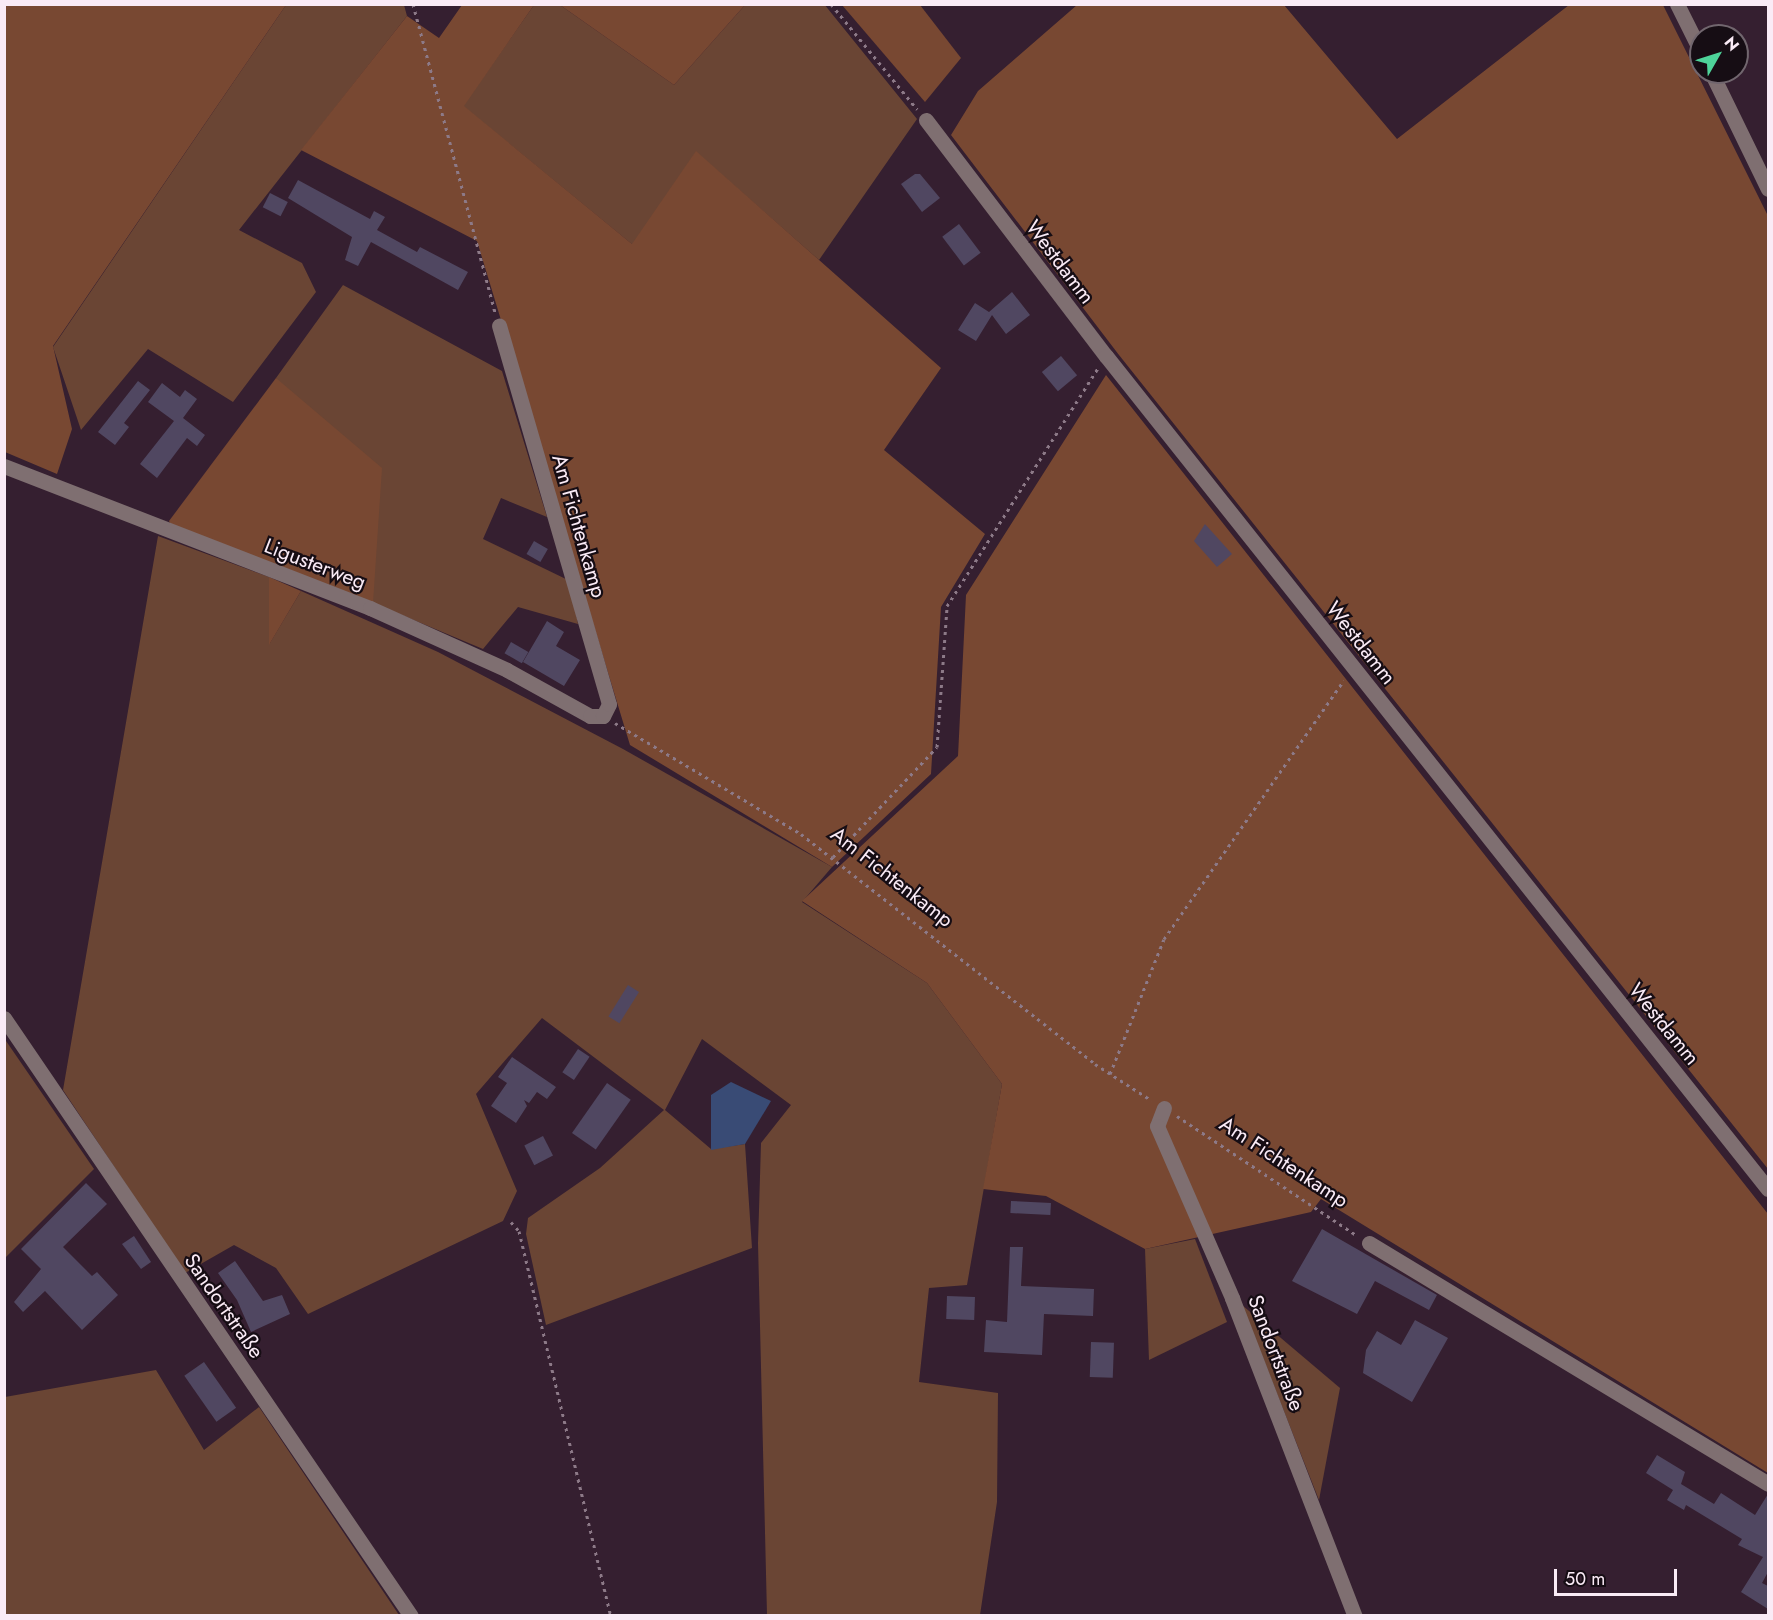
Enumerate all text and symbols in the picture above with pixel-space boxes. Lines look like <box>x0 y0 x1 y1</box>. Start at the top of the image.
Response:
north arrow <box>1689 24 1749 84</box>
text: N <box>1719 31 1745 56</box>
street label: Westdamm <box>1020 215 1100 309</box>
street label: Am Fichtenkamp <box>546 451 612 601</box>
street label: Ligusterweg <box>261 533 369 595</box>
street label: Westdamm <box>1321 597 1401 689</box>
street label: Am Fichtenkamp <box>826 821 958 933</box>
street label: Westdamm <box>1623 978 1705 1070</box>
street label: Am Fichtenkamp <box>1215 1111 1353 1213</box>
street label: Sandortstraße <box>179 1249 269 1363</box>
street label: Sandortstraße <box>1242 1292 1310 1414</box>
scale bar <box>1557 1557 1680 1595</box>
text: 50 m <box>1565 1566 1605 1592</box>

